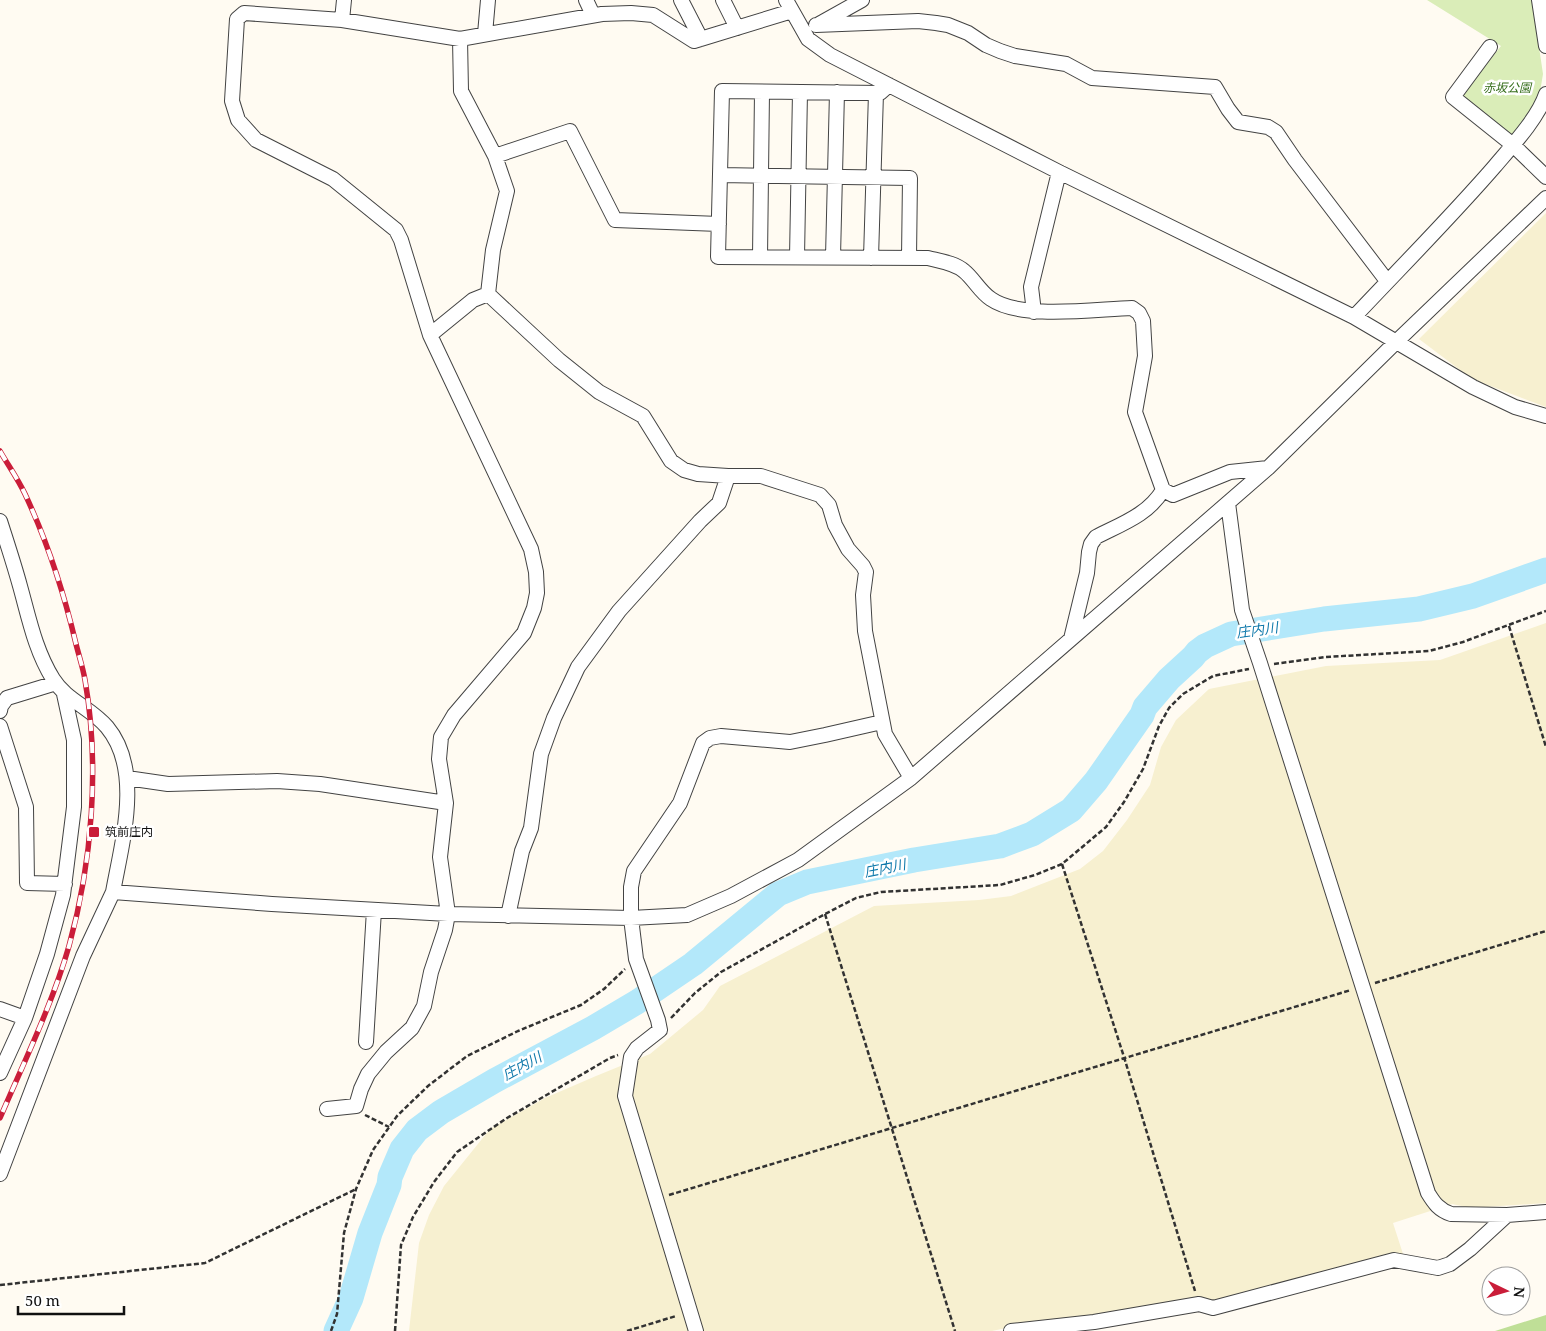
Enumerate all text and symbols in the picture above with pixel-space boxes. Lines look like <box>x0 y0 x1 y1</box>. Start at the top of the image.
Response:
park label: 赤坂公園 <box>1483 79 1533 96</box>
water label: 庄内川 <box>1235 617 1281 642</box>
place label: 筑前庄内 <box>105 823 153 840</box>
marker: 筑前庄内 <box>87 825 101 839</box>
water label: 庄内川 <box>862 854 909 881</box>
water label: 庄内川 <box>499 1046 546 1084</box>
north arrow <box>1481 1266 1531 1316</box>
scale bar <box>18 1284 124 1316</box>
text: N <box>1510 1286 1529 1299</box>
text: 50 m <box>25 1290 60 1310</box>

